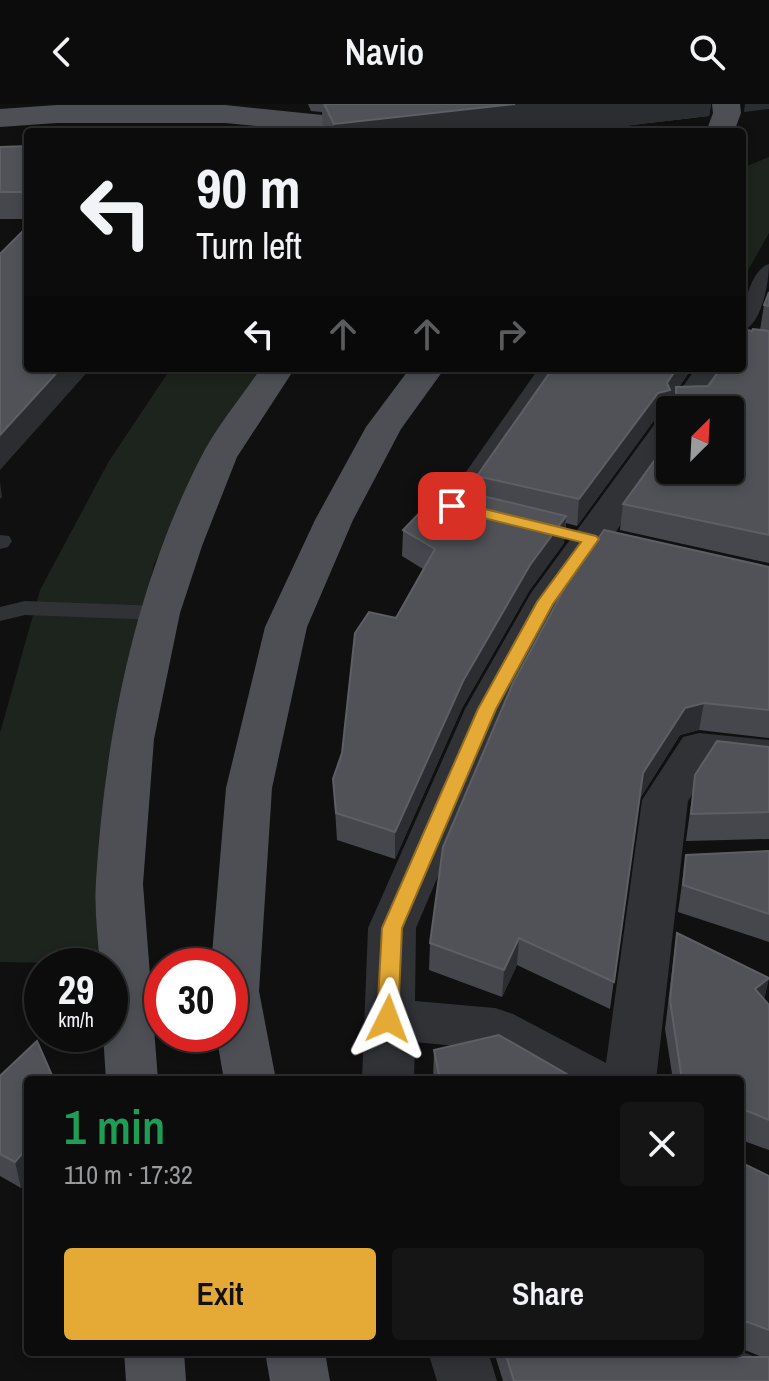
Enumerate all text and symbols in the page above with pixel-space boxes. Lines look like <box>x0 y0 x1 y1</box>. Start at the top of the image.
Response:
text: Navio <box>345 28 424 76</box>
icon: back <box>40 30 84 74</box>
icon: search <box>685 30 729 74</box>
text: 90 m <box>196 150 301 225</box>
icon: left <box>64 160 168 264</box>
text: Turn left <box>196 222 302 270</box>
icon: left <box>237 312 281 356</box>
icon: ahead <box>321 312 365 356</box>
icon: ahead <box>405 312 449 356</box>
icon: right <box>489 312 533 356</box>
north arrow <box>656 396 744 484</box>
map controls <box>656 396 744 484</box>
pin <box>418 472 486 540</box>
icon: arrive <box>430 484 474 528</box>
speed limit sign: 30 <box>144 948 248 1052</box>
text: 29 <box>58 963 94 1016</box>
position arrow <box>346 977 430 1061</box>
text: km/h <box>58 1006 94 1033</box>
text: 1 min <box>64 1094 165 1159</box>
button: close <box>620 1102 704 1186</box>
text: 110 m · 17:32 <box>64 1157 193 1192</box>
button: Exit <box>64 1248 376 1340</box>
button: Share <box>392 1248 704 1340</box>

